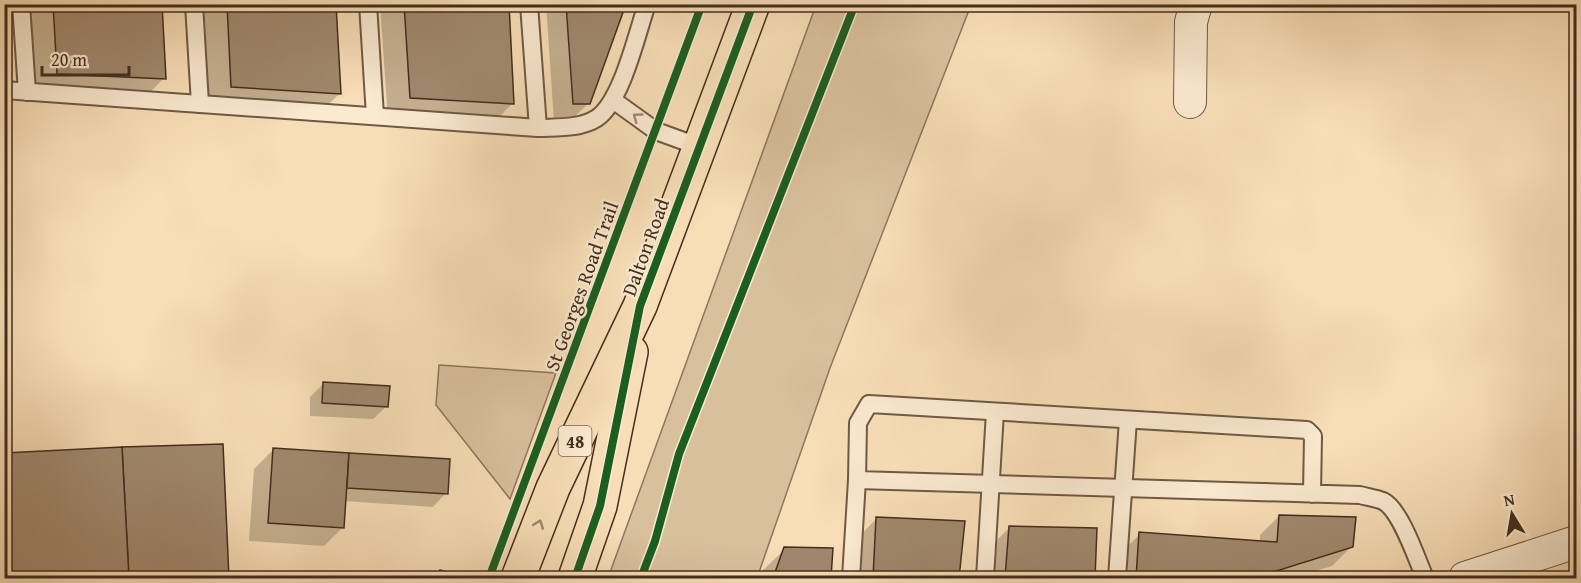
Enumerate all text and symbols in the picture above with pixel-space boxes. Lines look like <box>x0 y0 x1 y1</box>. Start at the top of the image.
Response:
scale bar <box>42 39 129 77</box>
text: 20 m <box>51 46 87 73</box>
one-way arrow <box>632 113 643 124</box>
street label: Dalton Road <box>614 194 676 300</box>
street label: St Georges Road Trail <box>537 197 625 375</box>
road number: 48 <box>558 426 592 456</box>
north arrow <box>1482 484 1542 544</box>
text: N <box>1502 486 1517 512</box>
one-way arrow <box>532 519 544 530</box>

